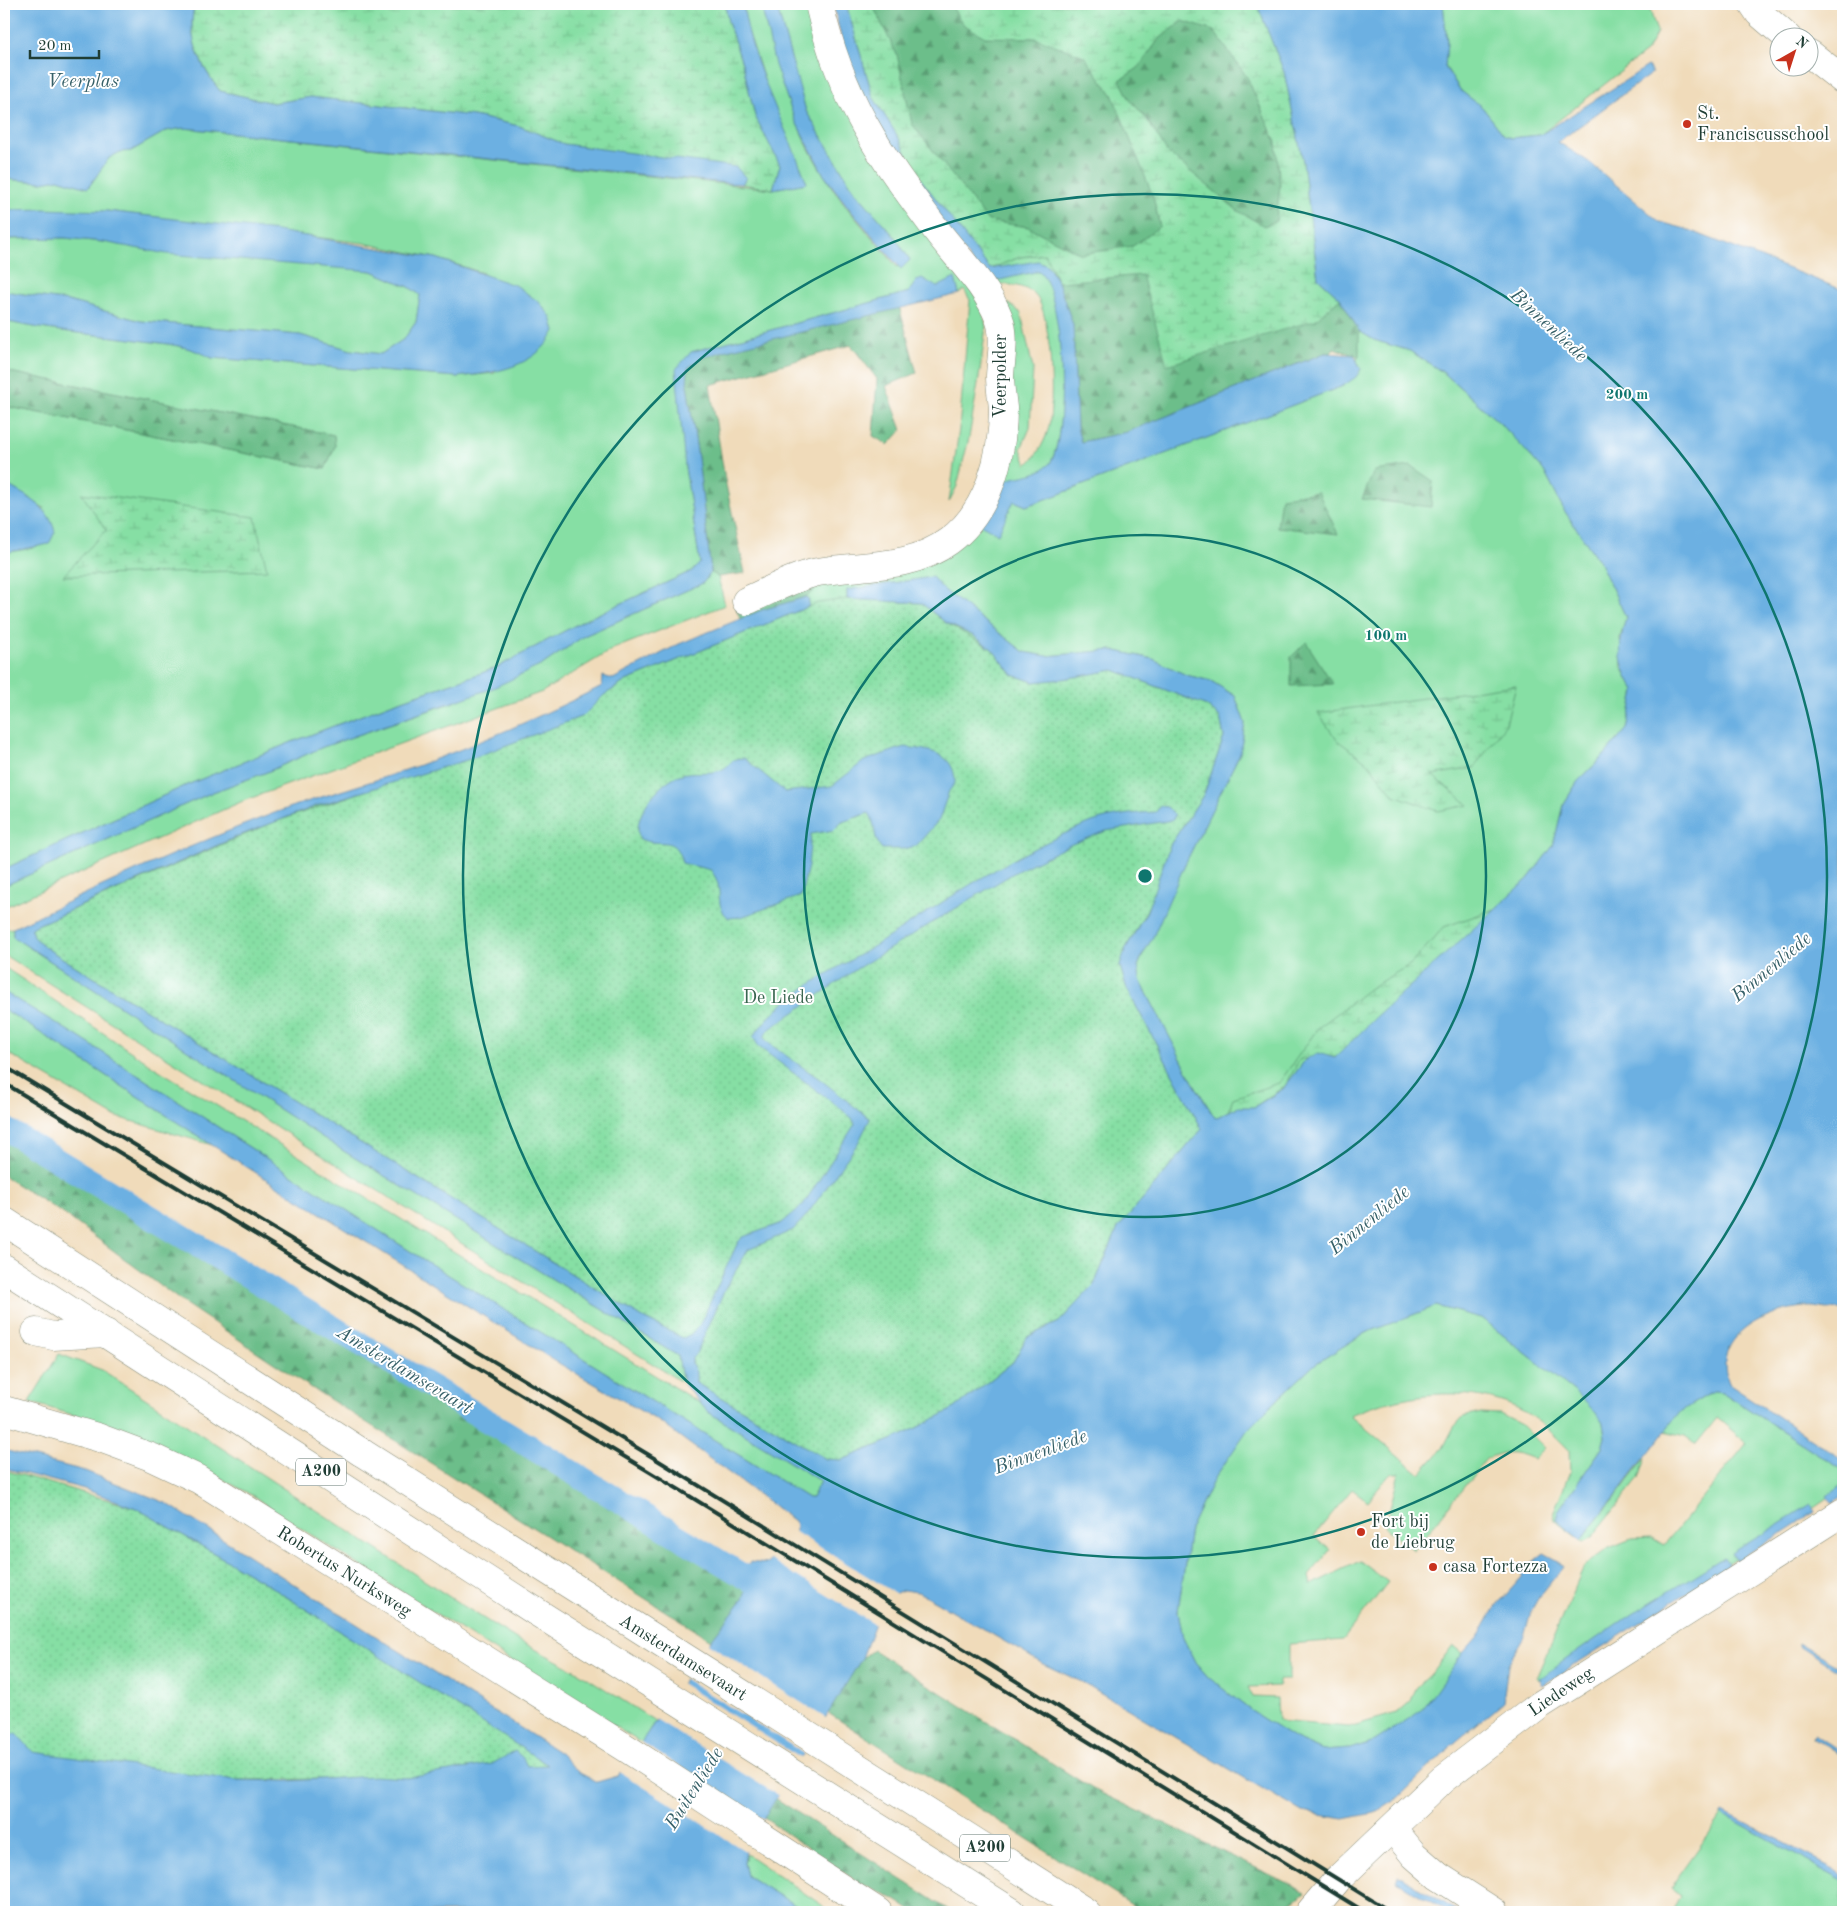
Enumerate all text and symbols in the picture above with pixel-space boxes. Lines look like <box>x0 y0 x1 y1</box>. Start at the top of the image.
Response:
scale bar <box>30 28 99 60</box>
north arrow <box>1770 28 1820 78</box>
text: N <box>1793 34 1810 52</box>
text: 20 m <box>38 39 72 54</box>
water label: Veerplas <box>47 73 119 92</box>
place label: St. Franciscusschool <box>1697 105 1829 144</box>
marker: St. Franciscusschool <box>1681 118 1693 130</box>
water label: Binnenliede <box>1505 285 1590 366</box>
street label: Veerpolder <box>992 333 1010 418</box>
text: 200 m <box>1606 388 1648 403</box>
text: 100 m <box>1365 629 1407 644</box>
centre of rings <box>1136 867 1154 885</box>
water label: Binnenliede <box>1728 929 1816 1007</box>
park label: De Liede <box>743 989 813 1007</box>
water label: Binnenliede <box>1325 1183 1414 1260</box>
water label: Amsterdamsevaart <box>332 1323 476 1419</box>
water label: Binnenliede <box>991 1427 1090 1479</box>
road number: A200 <box>296 1458 346 1485</box>
place label: Fort bij de Liebrug <box>1371 1513 1455 1552</box>
street label: Robertus Nurksweg <box>274 1523 415 1621</box>
marker: Fort bij de Liebrug <box>1355 1526 1367 1538</box>
place label: casa Fortezza <box>1443 1558 1548 1576</box>
marker: casa Fortezza <box>1427 1561 1439 1573</box>
street label: Amsterdamsevaart <box>616 1611 750 1705</box>
street label: Liedeweg <box>1525 1664 1597 1720</box>
water label: Buitenliede <box>662 1745 728 1834</box>
road number: A200 <box>960 1835 1010 1862</box>

